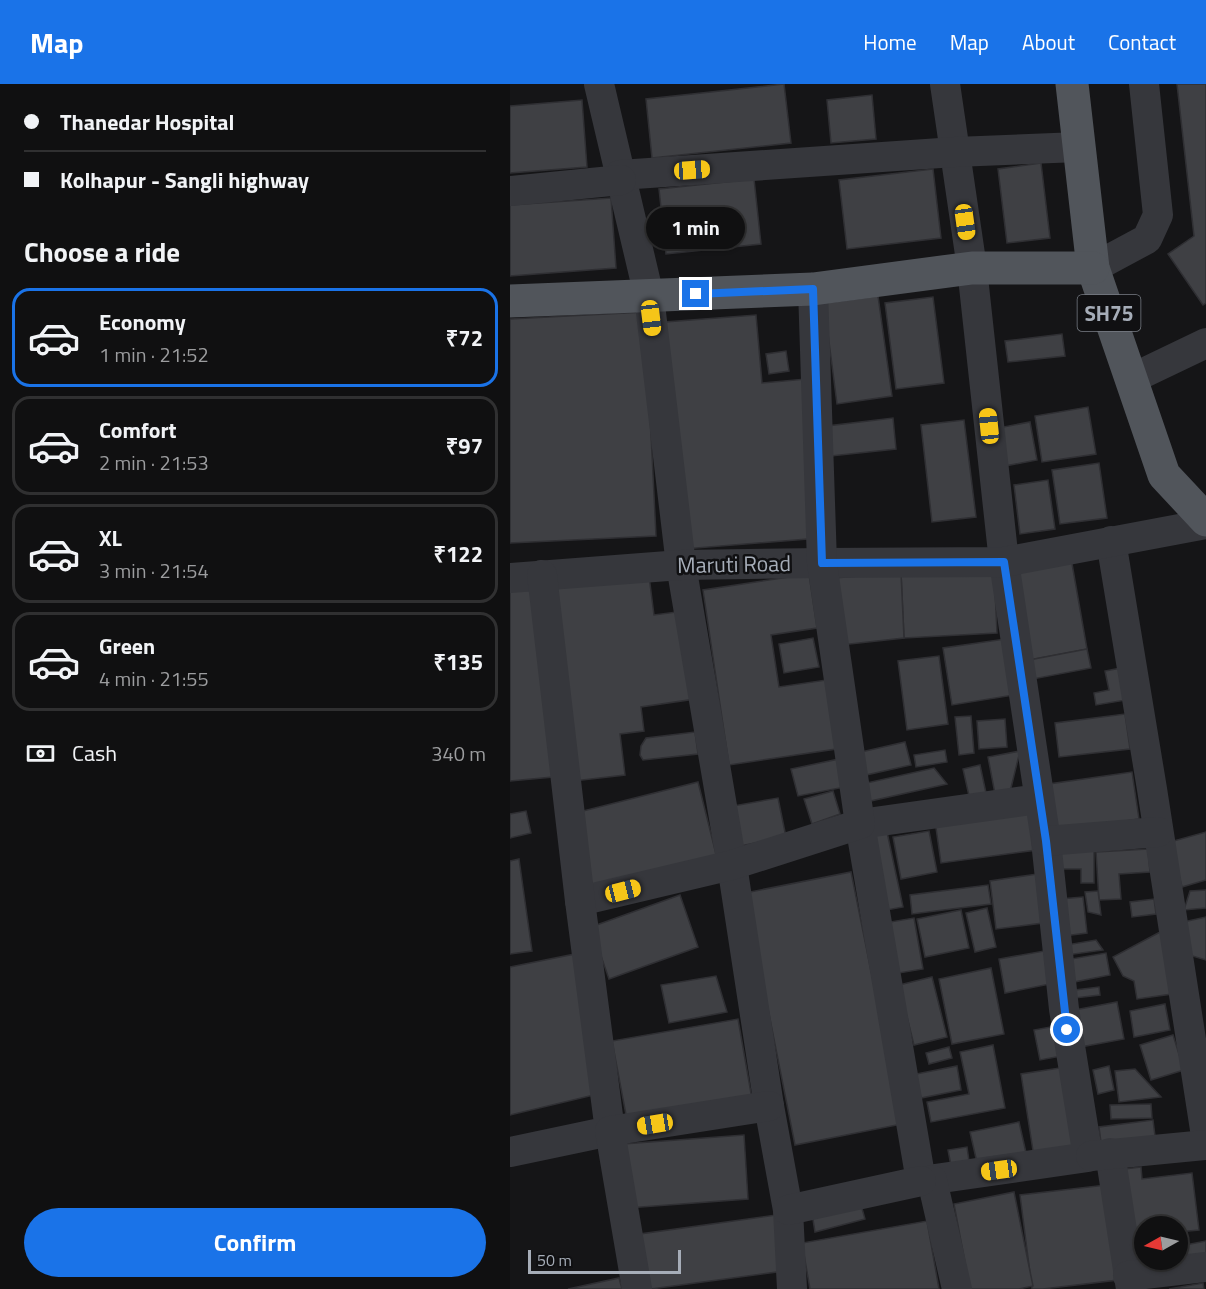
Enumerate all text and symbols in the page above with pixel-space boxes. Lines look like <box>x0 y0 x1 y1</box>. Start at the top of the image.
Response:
text: Map <box>30 21 84 64</box>
text: Home <box>863 26 917 58</box>
text: Map <box>950 26 989 58</box>
text: About <box>1022 26 1075 58</box>
text: Contact <box>1108 26 1176 58</box>
text: Thanedar Hospital <box>60 105 234 139</box>
car <box>673 160 711 180</box>
text: Kolhapur - Sangli highway <box>60 163 309 197</box>
car <box>954 203 976 241</box>
callout: 1 min <box>646 207 746 249</box>
text: 1 min <box>671 212 720 243</box>
text: Choose a ride <box>24 231 180 272</box>
route end <box>682 280 709 307</box>
road number: SH75 <box>1078 295 1140 331</box>
car <box>640 299 662 337</box>
text: Economy <box>99 305 186 339</box>
icon: car <box>27 311 81 365</box>
text: ₹72 <box>446 321 483 355</box>
text: 1 min · 21:52 <box>99 339 209 370</box>
car <box>978 407 1000 445</box>
text: Comfort <box>99 413 177 447</box>
icon: car <box>27 419 81 473</box>
text: ₹97 <box>446 429 483 463</box>
text: 2 min · 21:53 <box>99 447 209 478</box>
text: XL <box>99 521 122 555</box>
icon: car <box>27 527 81 581</box>
text: ₹122 <box>433 537 483 571</box>
street label: Maruti Road <box>677 546 791 582</box>
text: 3 min · 21:54 <box>99 555 209 586</box>
text: Green <box>99 629 155 663</box>
icon: car <box>27 635 81 689</box>
text: ₹135 <box>433 645 483 679</box>
text: 4 min · 21:55 <box>99 663 209 694</box>
text: Cash <box>72 736 117 770</box>
icon: cash <box>24 737 57 770</box>
text: 340 m <box>431 738 486 769</box>
car <box>603 878 643 904</box>
route start <box>1053 1016 1080 1043</box>
car <box>636 1112 674 1136</box>
car <box>980 1159 1018 1181</box>
button: Confirm <box>24 1208 486 1277</box>
north arrow <box>1134 1216 1188 1270</box>
map controls <box>1134 1216 1188 1270</box>
scale bar <box>528 1247 681 1274</box>
text: 50 m <box>537 1248 572 1272</box>

